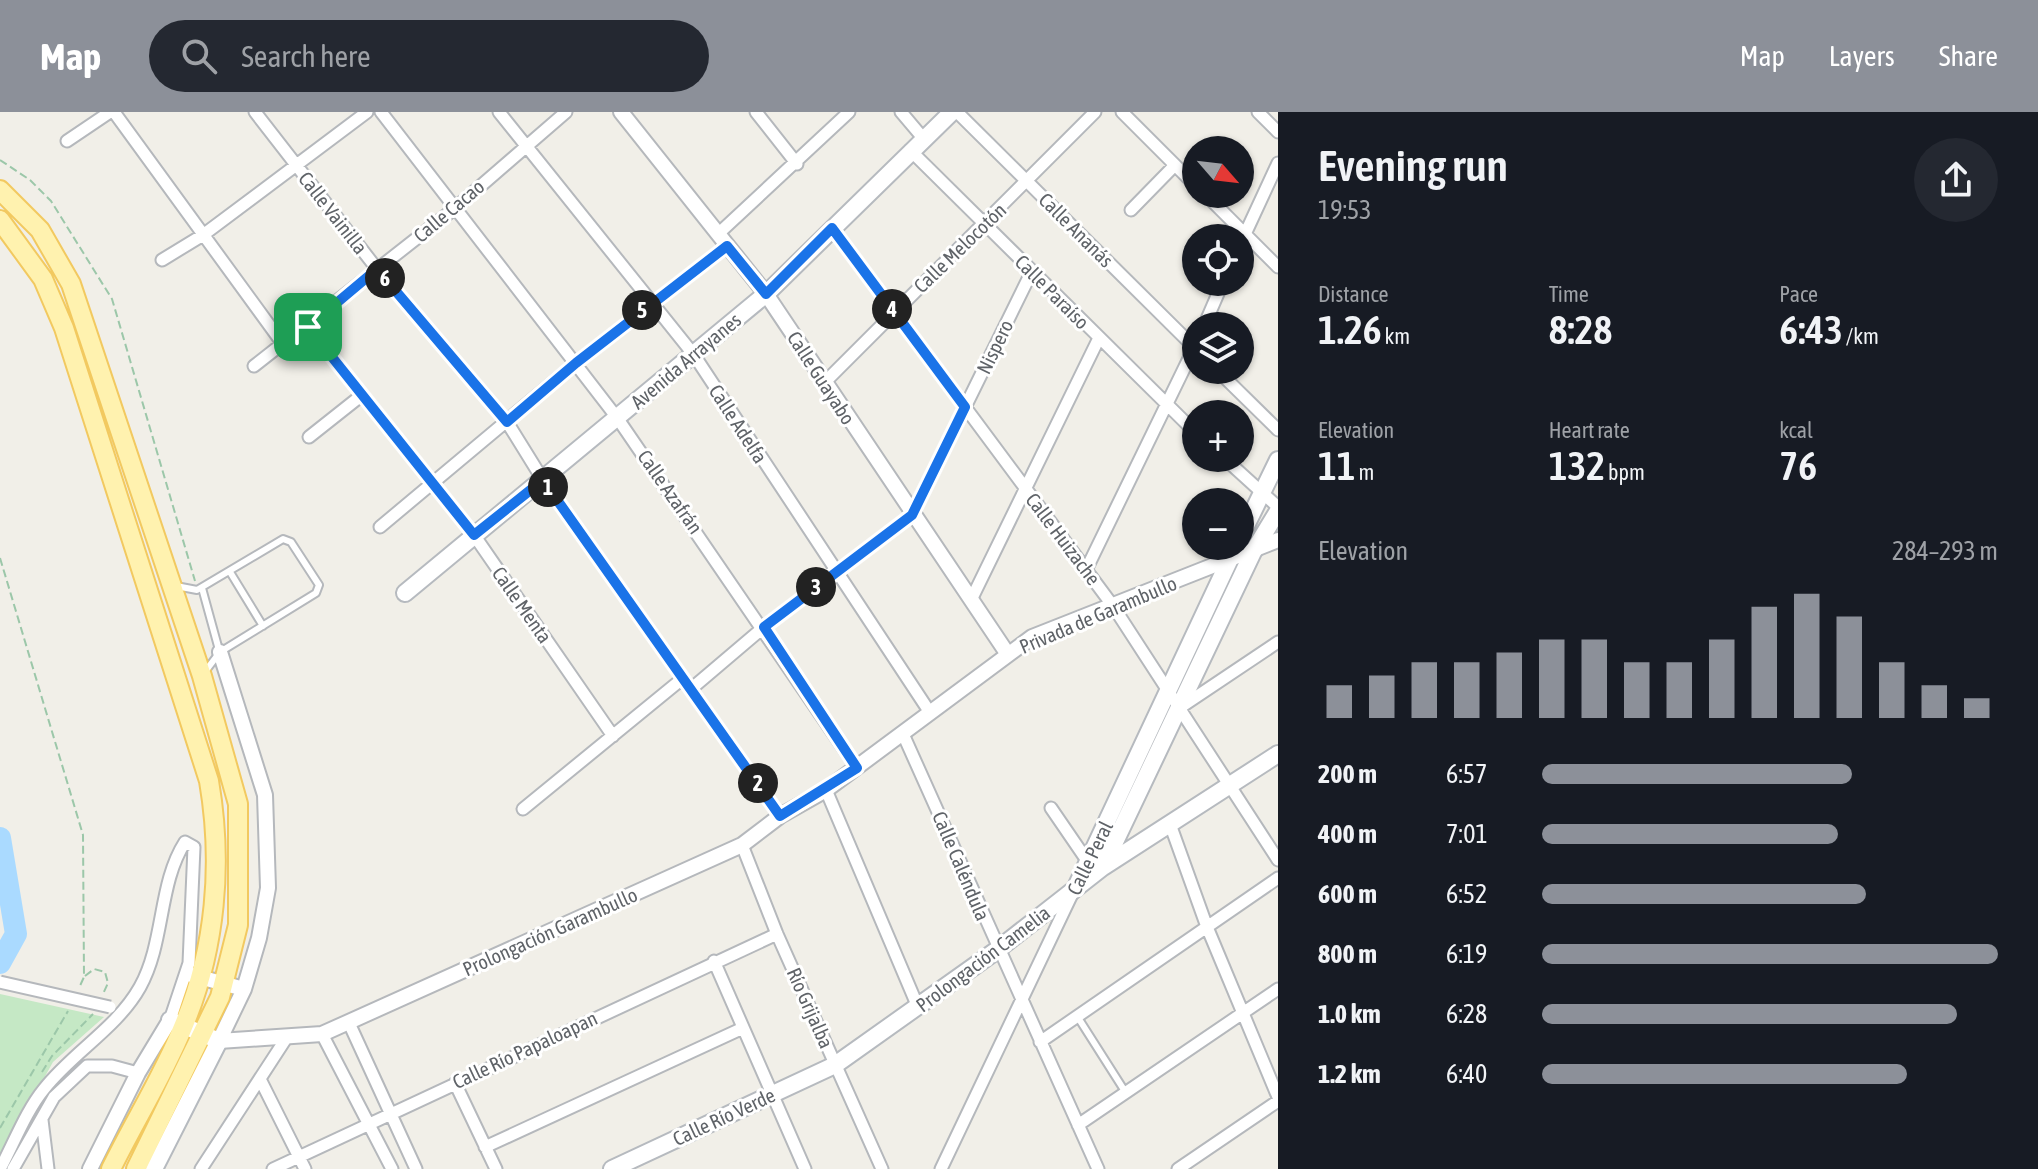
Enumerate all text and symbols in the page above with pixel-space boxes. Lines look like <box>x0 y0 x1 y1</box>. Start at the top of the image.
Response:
search box <box>149 20 709 92</box>
icon: search <box>177 34 221 78</box>
text: Map <box>40 35 101 78</box>
text: Search here <box>241 39 371 73</box>
text: Map <box>1740 40 1785 72</box>
text: Layers <box>1829 40 1895 72</box>
text: Share <box>1939 40 1998 72</box>
north arrow <box>1182 136 1254 208</box>
map controls <box>1182 136 1254 560</box>
button: share <box>1914 138 1998 222</box>
text: Evening run <box>1318 140 1508 190</box>
street label: Calle Vainilla <box>294 167 373 258</box>
street label: Calle Cacao <box>409 175 489 247</box>
street label: Calle Ananás <box>1034 188 1118 272</box>
text: 19:53 <box>1318 195 1372 225</box>
street label: Calle Melocotón <box>909 198 1010 297</box>
button: locate <box>1182 224 1254 296</box>
street label: Calle Paraíso <box>1011 250 1094 333</box>
pin: 6 <box>365 258 405 298</box>
text: 6 <box>380 265 390 291</box>
text: Distance <box>1318 281 1389 307</box>
text: Time <box>1549 281 1589 307</box>
text: Pace <box>1779 281 1818 307</box>
pin: 4 <box>872 289 912 329</box>
pin: 5 <box>622 290 662 330</box>
pin <box>274 293 342 361</box>
text: 4 <box>887 296 897 322</box>
text: 5 <box>637 297 647 323</box>
icon: arrive <box>286 305 330 349</box>
text: 1.26 <box>1318 307 1382 352</box>
text: 8:28 <box>1549 307 1612 352</box>
text: 6:43 <box>1779 307 1843 352</box>
street label: Avenida Arrayanes <box>626 308 745 413</box>
button: layers <box>1182 312 1254 384</box>
street label: Nispero <box>972 316 1017 378</box>
text: km <box>1382 323 1410 349</box>
text: /km <box>1843 323 1879 349</box>
street label: Calle Guayabo <box>783 327 860 429</box>
street label: Calle Adelfa <box>705 380 772 467</box>
button: + <box>1182 400 1254 472</box>
text: Elevation <box>1318 417 1394 443</box>
text: Heart rate <box>1549 417 1630 443</box>
text: kcal <box>1779 417 1813 443</box>
text: 11 <box>1318 443 1356 488</box>
text: 132 <box>1549 443 1605 488</box>
text: 76 <box>1779 443 1817 488</box>
street label: Calle Azafrán <box>633 445 708 538</box>
text: m <box>1356 459 1374 485</box>
text: bpm <box>1605 459 1645 485</box>
pin: 1 <box>528 467 568 507</box>
text: 1 <box>543 474 553 500</box>
street label: Calle Huizache <box>1021 488 1105 589</box>
button: − <box>1182 488 1254 560</box>
text: Elevation <box>1318 536 1408 566</box>
text: 284–293 m <box>1892 536 1998 566</box>
street label: Calle Menta <box>488 562 557 647</box>
pin: 3 <box>796 567 836 607</box>
street label: Privada de Garambullo <box>1016 571 1180 658</box>
text: 3 <box>811 574 821 600</box>
text: 200 m <box>1318 759 1377 789</box>
text: 6:57 <box>1446 759 1487 789</box>
pin: 2 <box>738 763 778 803</box>
text: 2 <box>753 770 763 796</box>
street label: Calle Caléndula <box>928 808 995 924</box>
street label: Calle Peral <box>1062 816 1118 898</box>
text: 400 m <box>1318 819 1377 849</box>
text: 7:01 <box>1446 819 1488 849</box>
text: 600 m <box>1318 879 1377 909</box>
text: 6:52 <box>1446 879 1487 909</box>
street label: Prolongación Garambullo <box>459 883 641 980</box>
street label: Prolongación Camelia <box>911 901 1054 1016</box>
text: 800 m <box>1318 939 1377 969</box>
text: 6:19 <box>1446 939 1487 969</box>
street label: Río Grijalba <box>782 964 838 1052</box>
text: 1.0 km <box>1318 999 1381 1029</box>
text: 6:28 <box>1446 999 1487 1029</box>
street label: Calle Río Papaloapan <box>449 1006 601 1093</box>
text: 1.2 km <box>1318 1059 1381 1089</box>
text: 6:40 <box>1446 1059 1487 1089</box>
street label: Calle Río Verde <box>669 1083 778 1150</box>

